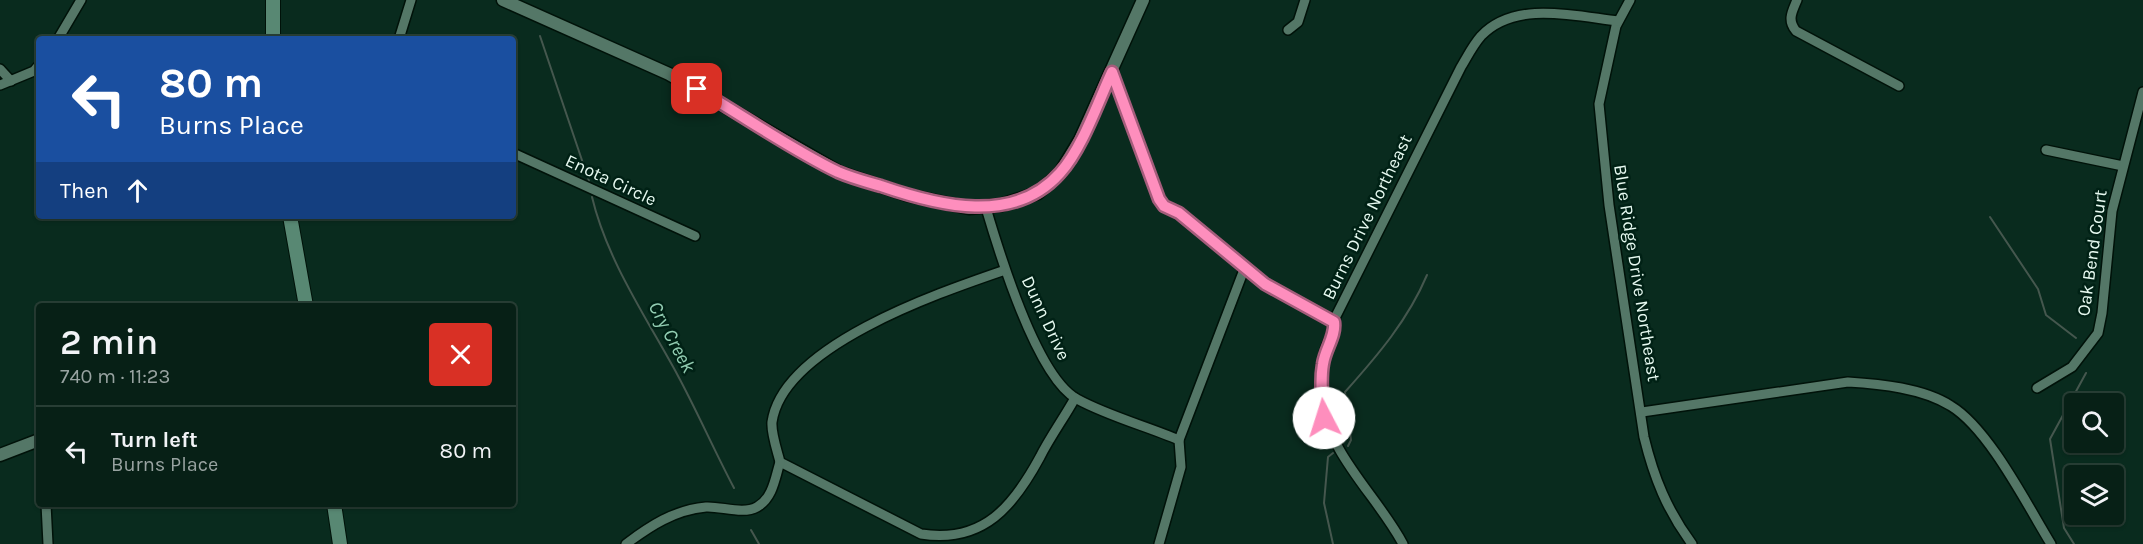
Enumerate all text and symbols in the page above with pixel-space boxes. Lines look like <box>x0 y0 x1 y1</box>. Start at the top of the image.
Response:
text: 80 m <box>159 58 263 108</box>
icon: left <box>60 60 138 138</box>
pin <box>671 63 722 114</box>
icon: arrive <box>680 72 713 105</box>
text: Burns Place <box>159 109 304 141</box>
street label: Burns Drive Northeast <box>1317 131 1417 303</box>
street label: Enota Circle <box>562 149 660 211</box>
street label: Blue Ridge Drive Northeast <box>1609 163 1665 383</box>
icon: ahead <box>121 174 154 207</box>
text: Then <box>60 178 109 204</box>
street label: Oak Bend Court <box>2072 188 2112 318</box>
street label: Dunn Drive <box>1017 272 1075 364</box>
water label: Cry Creek <box>644 297 701 377</box>
text: 2 min <box>60 321 158 363</box>
button: close <box>429 323 492 386</box>
text: 740 m · 11:23 <box>60 365 170 388</box>
position arrow <box>1292 386 1356 450</box>
map controls <box>2064 393 2124 525</box>
button: search <box>2064 393 2124 453</box>
text: Turn left <box>111 427 198 453</box>
icon: left <box>60 435 93 468</box>
text: 80 m <box>440 438 492 464</box>
text: Burns Place <box>111 453 218 476</box>
button: layers <box>2064 465 2124 525</box>

